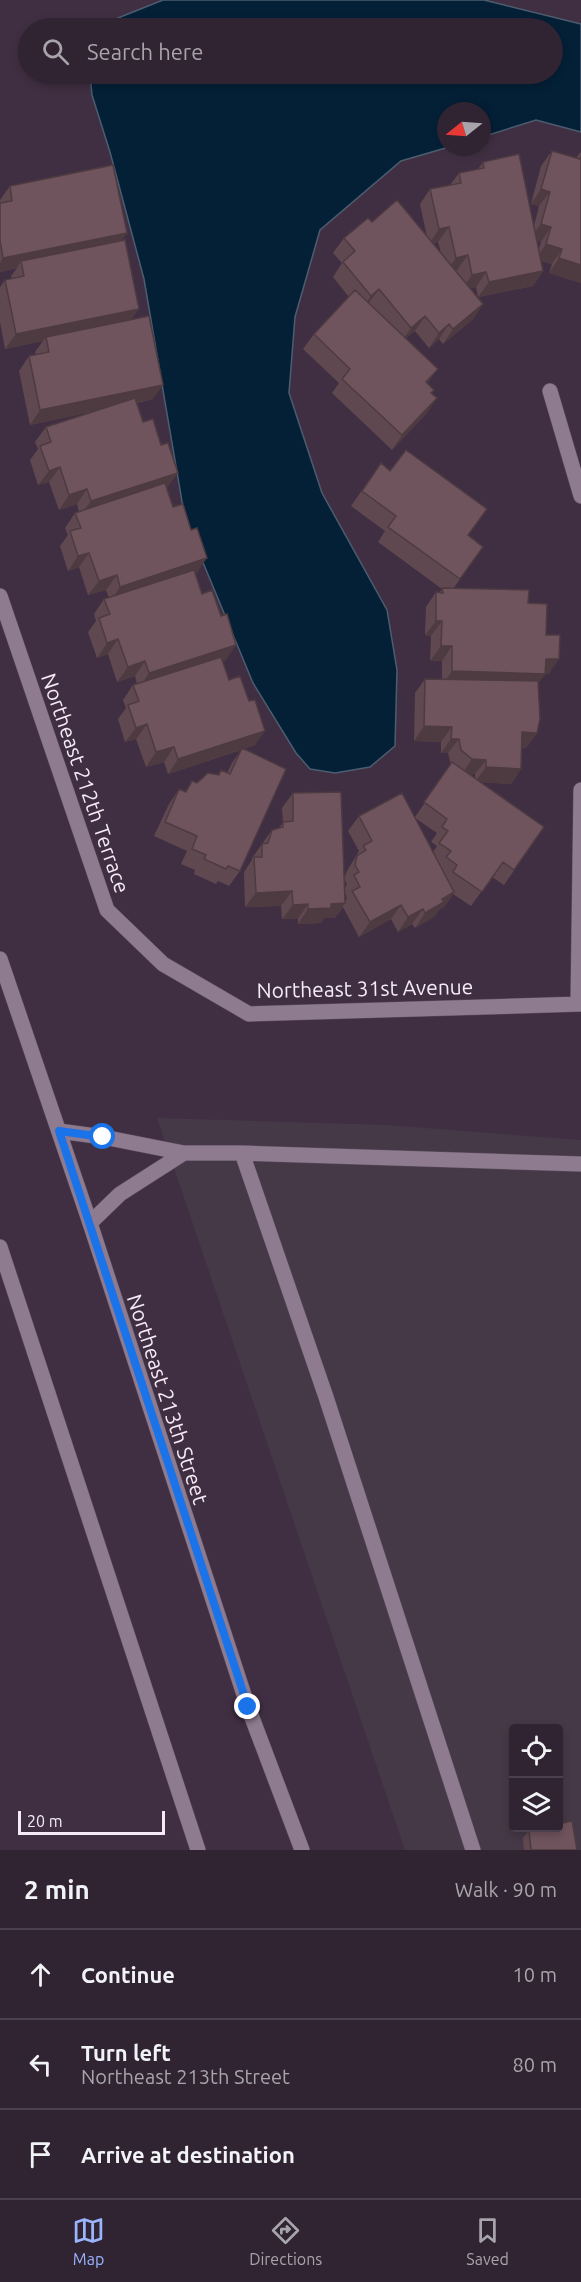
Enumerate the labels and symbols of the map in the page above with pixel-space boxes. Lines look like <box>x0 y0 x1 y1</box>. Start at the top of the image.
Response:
north arrow <box>437 102 491 156</box>
street label: Northeast 212th Terrace <box>37 670 135 896</box>
street label: Northeast 31st Avenue <box>256 974 474 1002</box>
route start <box>89 1123 115 1149</box>
street label: Northeast 213th Street <box>123 1291 213 1507</box>
route end <box>234 1693 260 1719</box>
scale bar <box>18 1808 165 1836</box>

